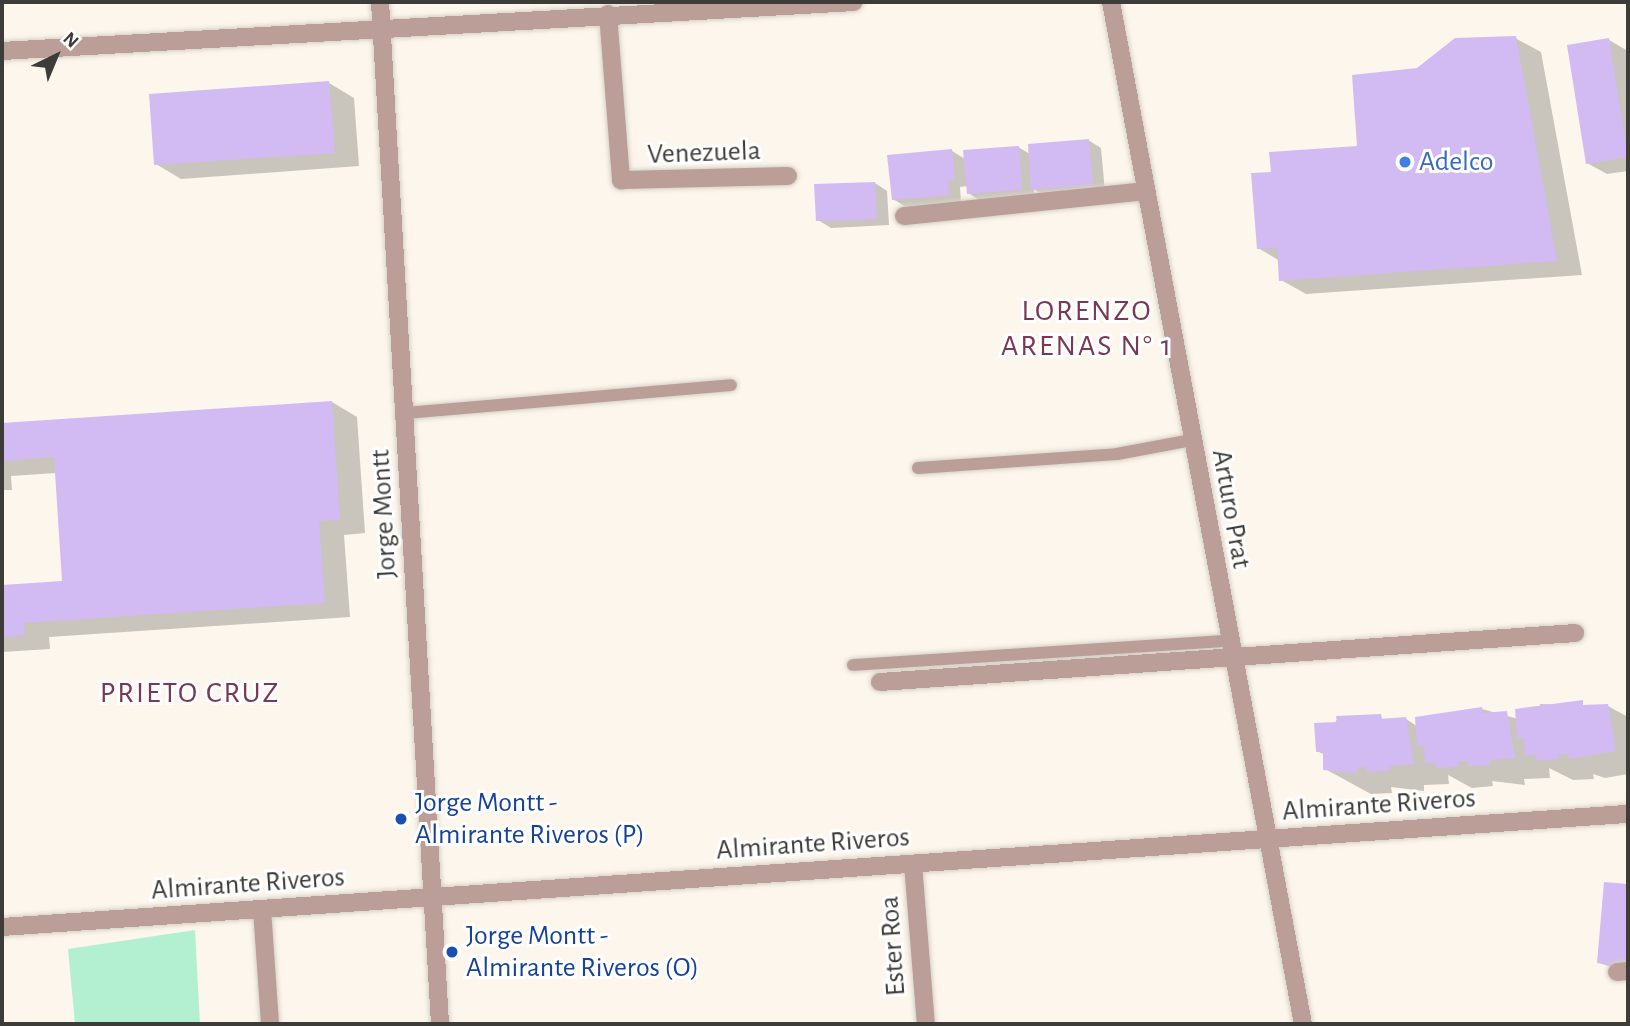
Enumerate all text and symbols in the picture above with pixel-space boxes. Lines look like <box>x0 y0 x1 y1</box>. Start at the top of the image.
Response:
north arrow <box>21 21 91 91</box>
text: N <box>59 29 82 52</box>
street label: Venezuela <box>647 134 761 172</box>
place label: Adelco <box>1419 145 1494 179</box>
marker: Adelco <box>1397 154 1413 170</box>
district label: LORENZO ARENAS N° 1 <box>1002 293 1172 364</box>
street label: Arturo Prat <box>1204 447 1258 571</box>
street label: Jorge Montt <box>364 449 404 579</box>
district label: PRIETO CRUZ <box>101 675 279 711</box>
street label: Almirante Riveros <box>1281 781 1477 829</box>
place label: Jorge Montt - Almirante Riveros (P) <box>415 786 645 852</box>
marker: Jorge Montt - Almirante Riveros (P) <box>393 811 409 827</box>
street label: Almirante Riveros <box>715 820 911 868</box>
street label: Almirante Riveros <box>150 860 346 908</box>
street label: Ester Roa <box>873 895 913 997</box>
place label: Jorge Montt - Almirante Riveros (O) <box>466 919 699 985</box>
marker: Jorge Montt - Almirante Riveros (O) <box>444 944 460 960</box>

